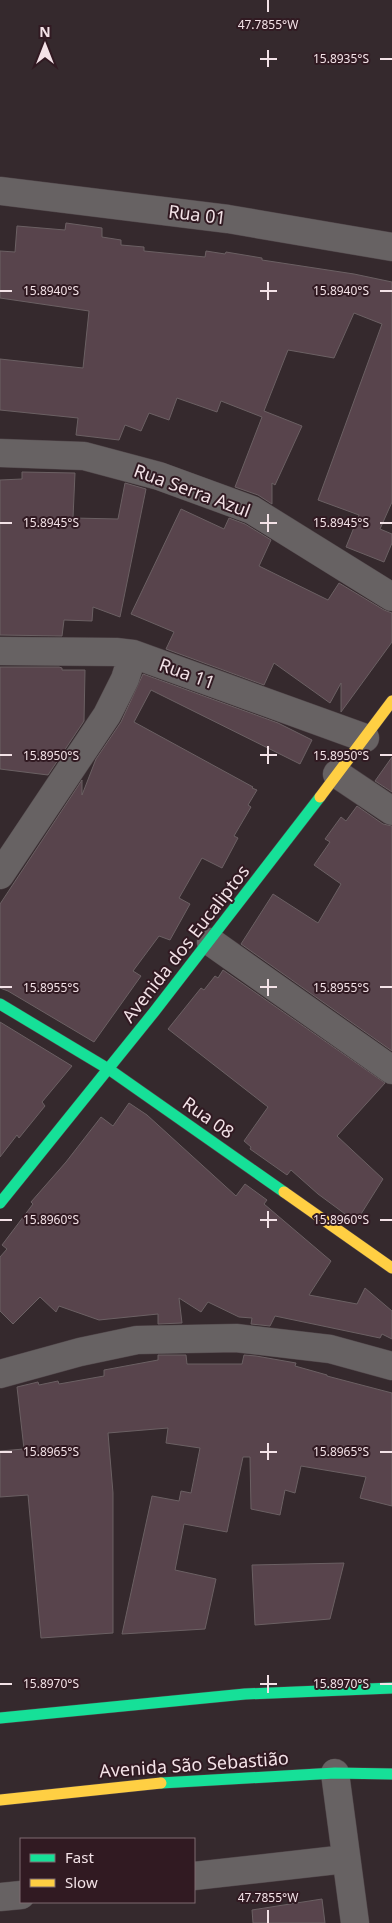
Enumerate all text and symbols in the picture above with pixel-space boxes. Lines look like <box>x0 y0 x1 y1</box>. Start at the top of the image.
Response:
text: 47.7855°W <box>238 16 298 33</box>
north arrow <box>20 20 70 70</box>
text: N <box>39 22 51 41</box>
text: 15.8935°S <box>313 50 369 67</box>
street label: Rua 01 <box>167 199 227 229</box>
text: 15.8940°S <box>23 282 79 299</box>
text: 15.8940°S <box>313 282 369 299</box>
street label: Rua Serra Azul <box>131 458 254 522</box>
text: 15.8945°S <box>23 514 79 531</box>
text: 15.8945°S <box>313 514 369 531</box>
street label: Rua 11 <box>156 652 219 694</box>
text: 15.8950°S <box>23 747 79 764</box>
text: 15.8950°S <box>313 747 369 764</box>
street label: Avenida dos Eucaliptos <box>116 860 254 1027</box>
text: 15.8955°S <box>23 979 79 996</box>
text: 15.8955°S <box>313 979 369 996</box>
street label: Rua 08 <box>178 1091 239 1144</box>
text: 15.8960°S <box>23 1211 79 1228</box>
text: 15.8960°S <box>313 1211 369 1228</box>
text: 15.8965°S <box>23 1443 79 1460</box>
text: 15.8965°S <box>313 1443 369 1460</box>
text: 15.8970°S <box>23 1675 79 1692</box>
text: 15.8970°S <box>313 1675 369 1692</box>
street label: Avenida São Sebastião <box>98 1745 289 1783</box>
legend <box>20 1838 195 1903</box>
text: Fast <box>65 1847 94 1867</box>
text: Slow <box>65 1872 98 1892</box>
text: 47.7855°W <box>238 1889 298 1906</box>

